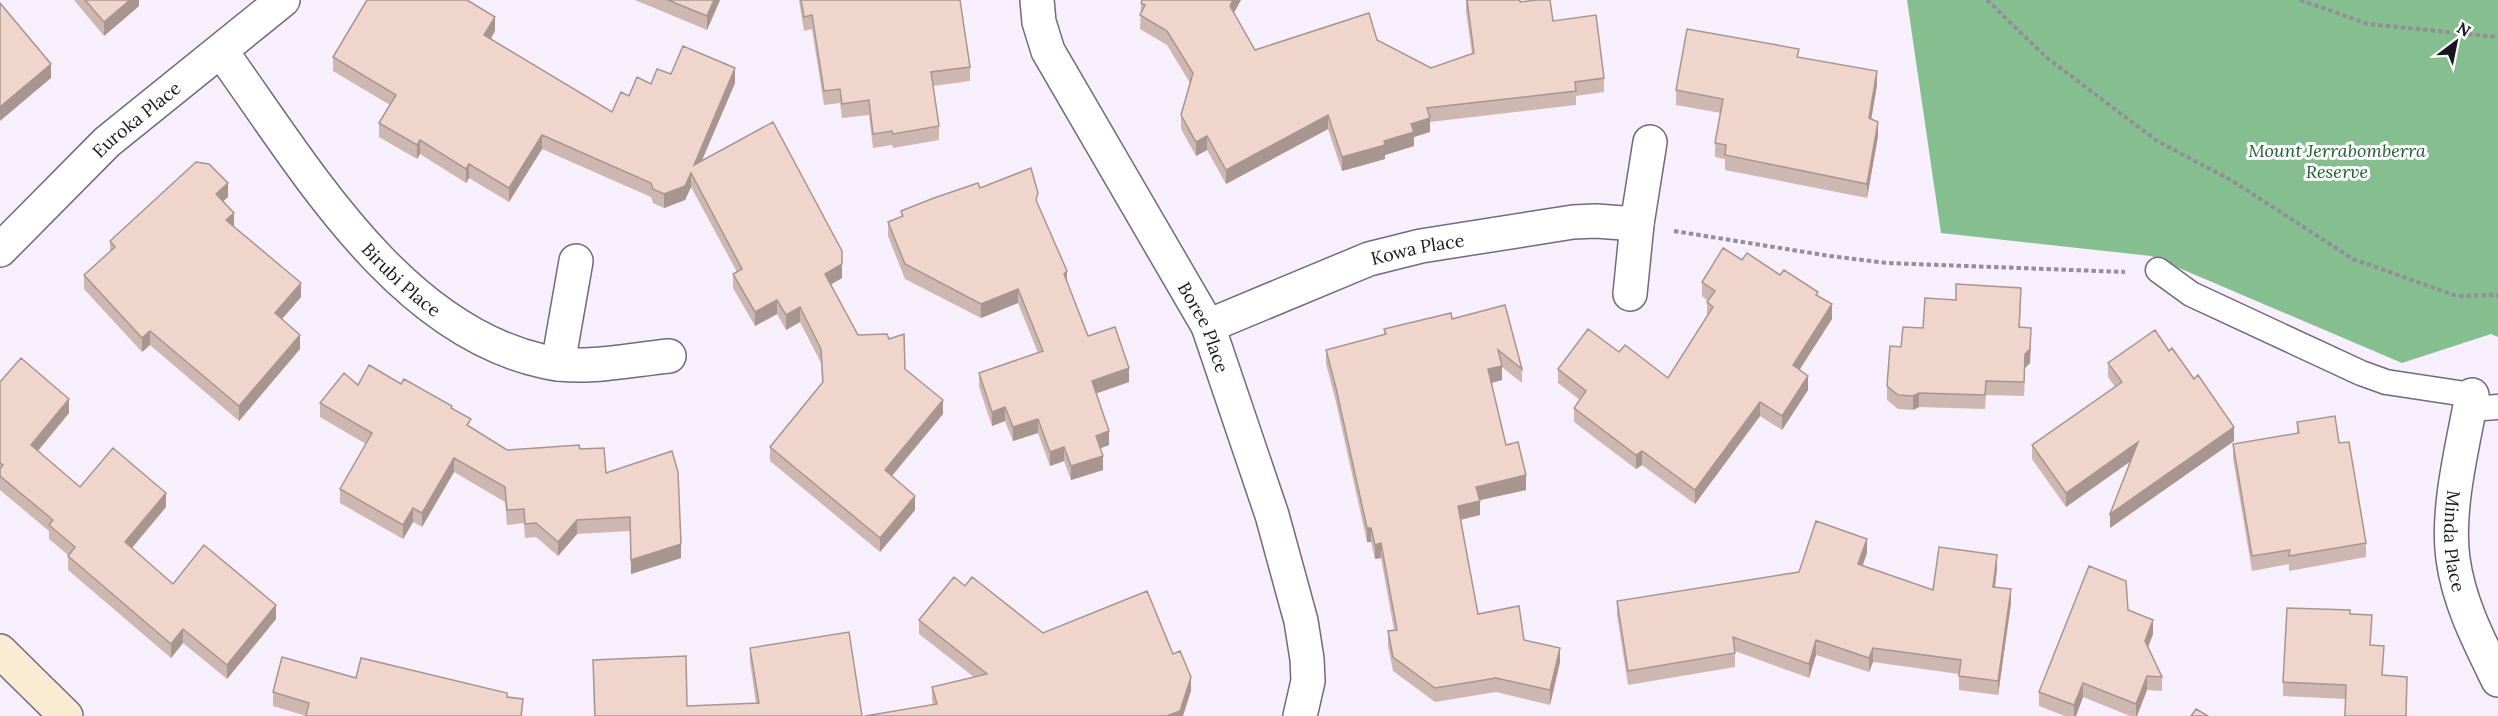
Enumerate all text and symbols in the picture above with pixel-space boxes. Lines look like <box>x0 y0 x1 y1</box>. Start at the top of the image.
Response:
north arrow <box>2426 12 2486 72</box>
text: N <box>2453 18 2474 41</box>
street label: Euroka Place <box>87 76 185 162</box>
park label: Mount Jerrabomberra Reserve <box>2248 139 2426 183</box>
street label: Kowa Place <box>1368 228 1466 270</box>
street label: Birubi Place <box>357 238 446 322</box>
street label: Boree Place <box>1173 277 1234 376</box>
street label: Minda Place <box>2440 489 2471 595</box>

